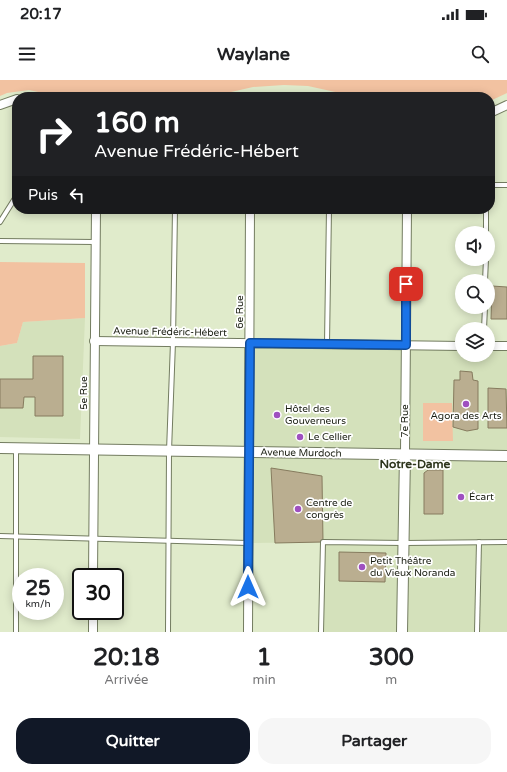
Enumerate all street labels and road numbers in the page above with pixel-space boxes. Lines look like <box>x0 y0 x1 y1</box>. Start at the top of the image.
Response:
street label: 6e Rue <box>234 295 246 329</box>
street label: Avenue Frédéric-Hébert <box>113 325 227 339</box>
street label: 5e Rue <box>78 376 90 410</box>
street label: 7e Rue <box>399 404 411 438</box>
street label: Avenue Murdoch <box>260 446 342 460</box>

